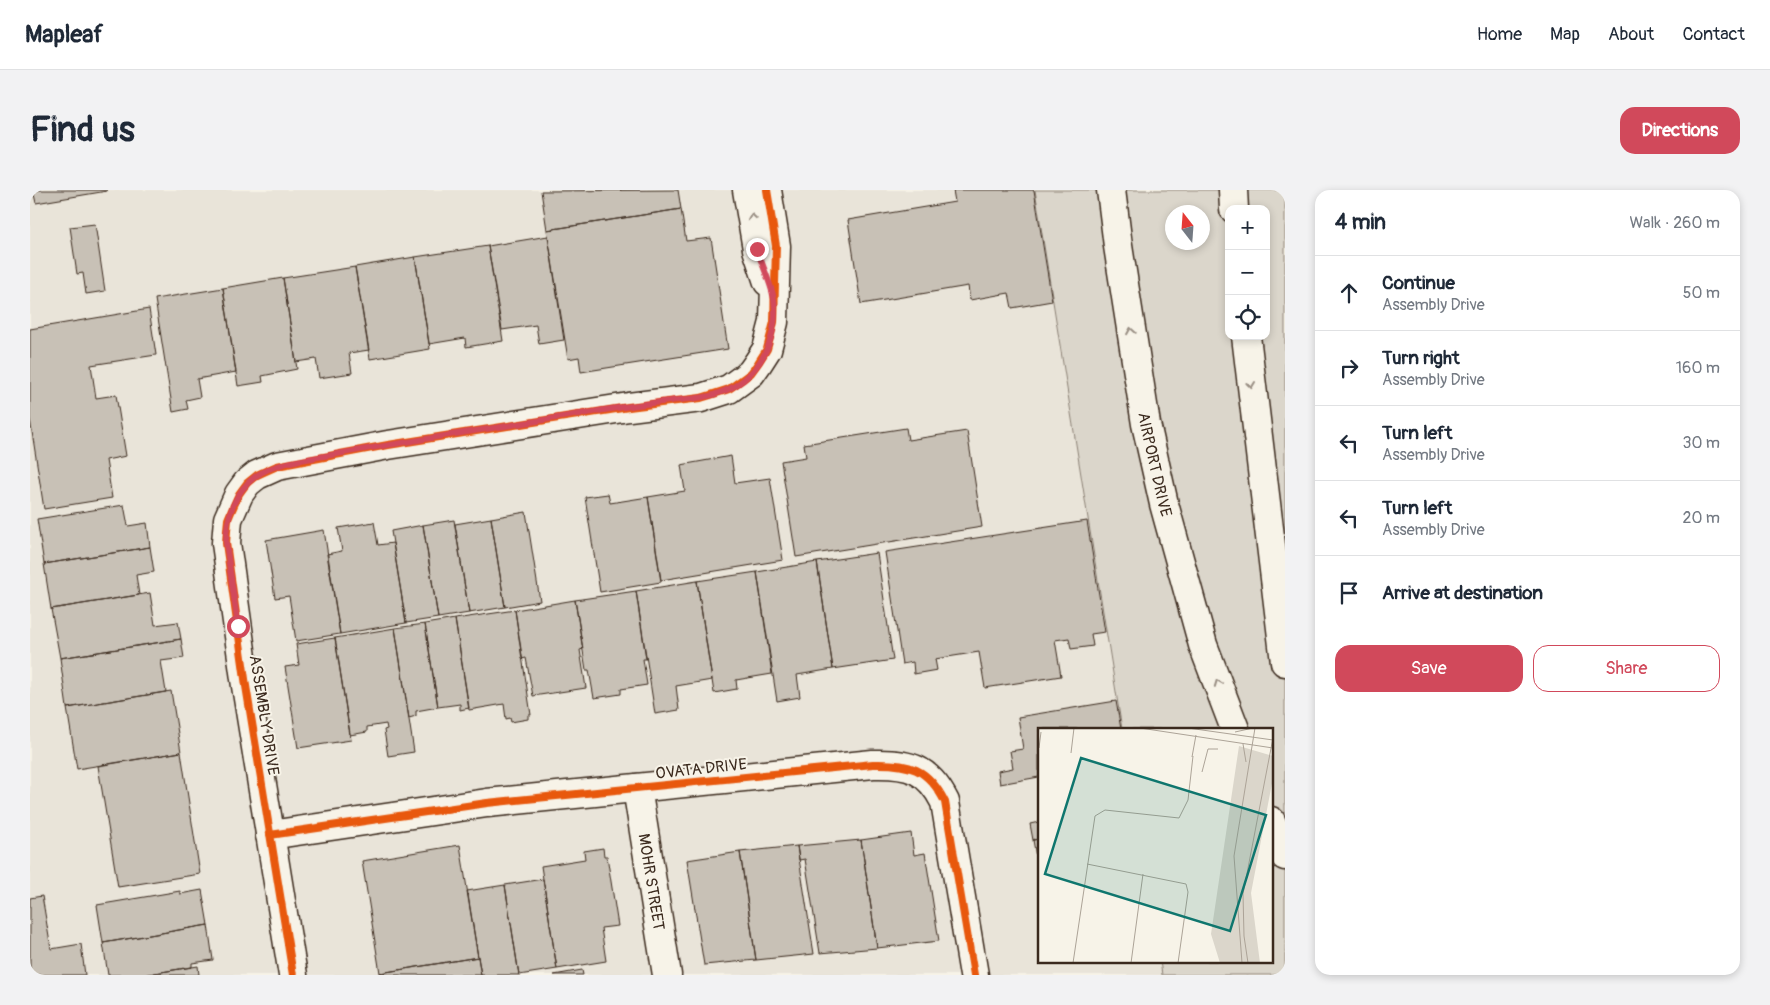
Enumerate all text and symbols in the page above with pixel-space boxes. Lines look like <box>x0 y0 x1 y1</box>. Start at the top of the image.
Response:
text: Mapleaf <box>25 20 103 49</box>
text: Home <box>1477 23 1522 46</box>
text: Map <box>1550 23 1580 46</box>
text: About <box>1608 23 1654 46</box>
text: Contact <box>1682 23 1745 46</box>
button: Directions <box>1620 107 1740 154</box>
text: Find us <box>30 108 135 152</box>
north arrow <box>1165 205 1210 250</box>
map controls <box>1225 205 1270 340</box>
button: + <box>1225 205 1270 250</box>
text: 4 min <box>1335 209 1386 236</box>
one-way arrow <box>747 213 757 221</box>
text: Walk · 260 m <box>1629 213 1720 233</box>
route end <box>746 238 769 261</box>
button: − <box>1225 250 1270 295</box>
text: Continue <box>1382 271 1455 295</box>
icon: ahead <box>1335 279 1363 307</box>
text: 50 m <box>1683 283 1720 303</box>
button: locate <box>1225 295 1270 340</box>
text: Assembly Drive <box>1382 295 1485 315</box>
one-way arrow <box>1127 326 1137 335</box>
text: Turn right <box>1382 346 1460 370</box>
icon: right <box>1335 354 1363 382</box>
text: 160 m <box>1676 358 1720 378</box>
text: Assembly Drive <box>1382 370 1485 390</box>
one-way arrow <box>1246 380 1256 389</box>
street label: AIRPORT DRIVE <box>1133 411 1176 519</box>
text: Turn left <box>1382 421 1452 445</box>
icon: left <box>1335 429 1363 457</box>
text: 30 m <box>1682 433 1720 453</box>
text: Assembly Drive <box>1382 445 1485 465</box>
text: Turn left <box>1382 496 1452 520</box>
icon: left <box>1335 504 1363 532</box>
text: 20 m <box>1682 508 1720 528</box>
text: Assembly Drive <box>1382 520 1485 540</box>
icon: arrive <box>1335 579 1363 607</box>
text: Arrive at destination <box>1382 581 1543 605</box>
route start <box>227 615 250 638</box>
button: Save <box>1335 645 1523 692</box>
button: Share <box>1533 645 1720 692</box>
street label: ASSEMBLY DRIVE <box>245 654 283 777</box>
one-way arrow <box>1213 679 1224 688</box>
inset map <box>1038 728 1272 962</box>
street label: OVATA DRIVE <box>655 754 748 784</box>
street label: MOHR STREET <box>633 832 669 932</box>

